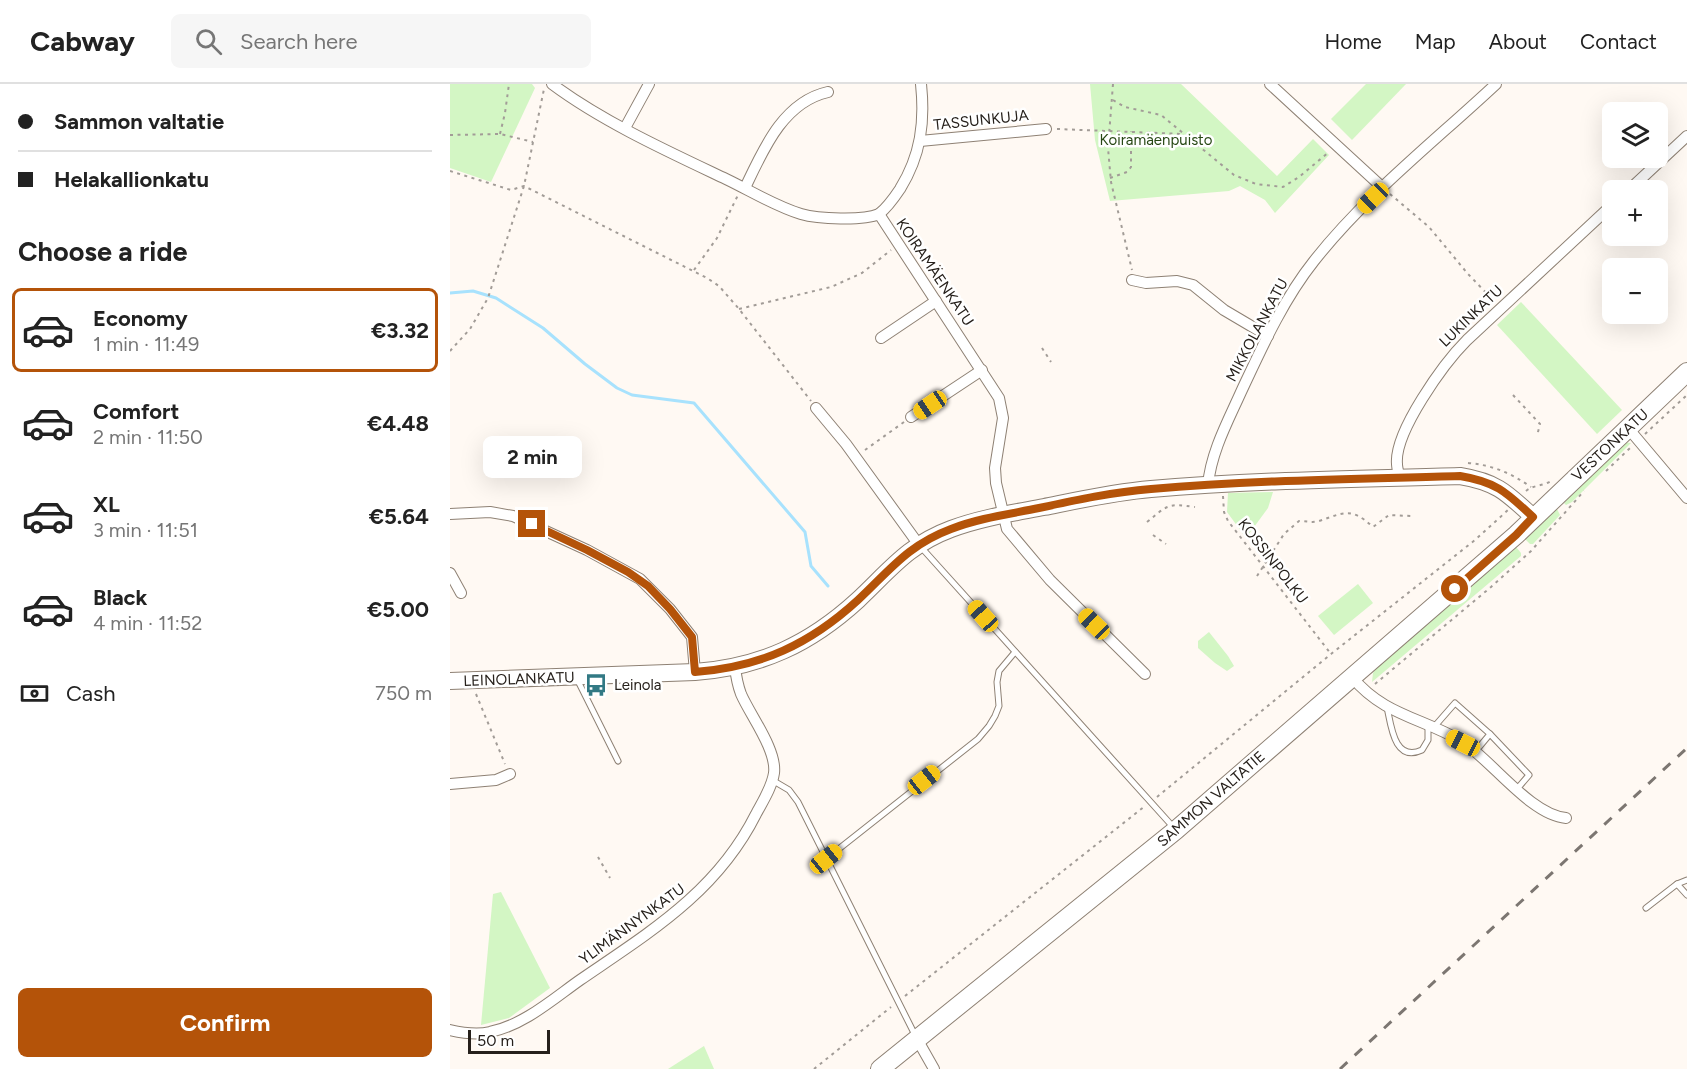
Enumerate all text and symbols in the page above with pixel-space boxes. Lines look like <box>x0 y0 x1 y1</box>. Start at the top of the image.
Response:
search box <box>171 14 591 68</box>
text: Cabway <box>30 24 135 58</box>
icon: search <box>192 25 225 58</box>
text: Search here <box>240 28 357 55</box>
text: Home <box>1325 29 1382 54</box>
text: Map <box>1415 29 1456 54</box>
text: About <box>1489 29 1547 54</box>
text: Contact <box>1580 29 1657 54</box>
map controls <box>1602 102 1668 324</box>
button: layers <box>1602 102 1668 168</box>
street label: TASSUNKUJA <box>932 106 1030 134</box>
text: Sammon valtatie <box>54 108 224 135</box>
park label: Koiramäenpuisto <box>1100 131 1213 149</box>
text: Helakallionkatu <box>54 166 209 193</box>
car <box>1354 179 1392 217</box>
button: + <box>1602 180 1668 246</box>
street label: KOIRAMÄENKATU <box>892 215 978 329</box>
text: Choose a ride <box>18 235 187 268</box>
button: − <box>1602 258 1668 324</box>
street label: MIKKOLANKATU <box>1222 275 1292 385</box>
street label: LUKINKATU <box>1436 281 1506 351</box>
icon: car <box>21 303 75 357</box>
text: Economy <box>93 305 188 332</box>
text: €3.32 <box>371 317 429 344</box>
text: 1 min · 11:49 <box>93 332 199 356</box>
car <box>910 387 950 423</box>
icon: car <box>21 396 75 450</box>
text: Comfort <box>93 398 179 425</box>
street label: VESTONKATU <box>1568 405 1652 485</box>
text: €4.48 <box>367 410 429 437</box>
text: 2 min · 11:50 <box>93 425 203 449</box>
callout: 2 min <box>482 437 582 479</box>
text: 2 min <box>507 445 558 469</box>
icon: car <box>21 489 75 543</box>
text: XL <box>93 491 120 518</box>
text: €5.64 <box>369 503 429 530</box>
route end <box>518 510 545 537</box>
street label: KOSSINPOLKU <box>1234 515 1312 607</box>
text: 3 min · 11:51 <box>93 518 198 542</box>
route start <box>1441 575 1468 602</box>
icon: car <box>21 582 75 636</box>
text: Black <box>93 584 147 611</box>
text: €5.00 <box>367 596 429 623</box>
car <box>964 597 1002 635</box>
car <box>1075 605 1113 643</box>
text: 4 min · 11:52 <box>93 611 202 635</box>
street label: LEINOLANKATU <box>463 668 575 690</box>
bus stop icon: Leinola <box>583 672 609 698</box>
place label: Leinola <box>614 676 662 694</box>
icon: cash <box>18 677 51 710</box>
text: Cash <box>66 680 116 707</box>
text: 750 m <box>375 681 432 705</box>
car <box>1443 727 1483 759</box>
street label: SAMMON VALTATIE <box>1154 747 1268 851</box>
car <box>904 762 944 798</box>
car <box>806 841 846 877</box>
street label: YLIMÄNNYNKATU <box>576 880 688 968</box>
button: Confirm <box>18 988 432 1057</box>
scale bar <box>468 1027 550 1054</box>
text: 50 m <box>477 1031 514 1050</box>

